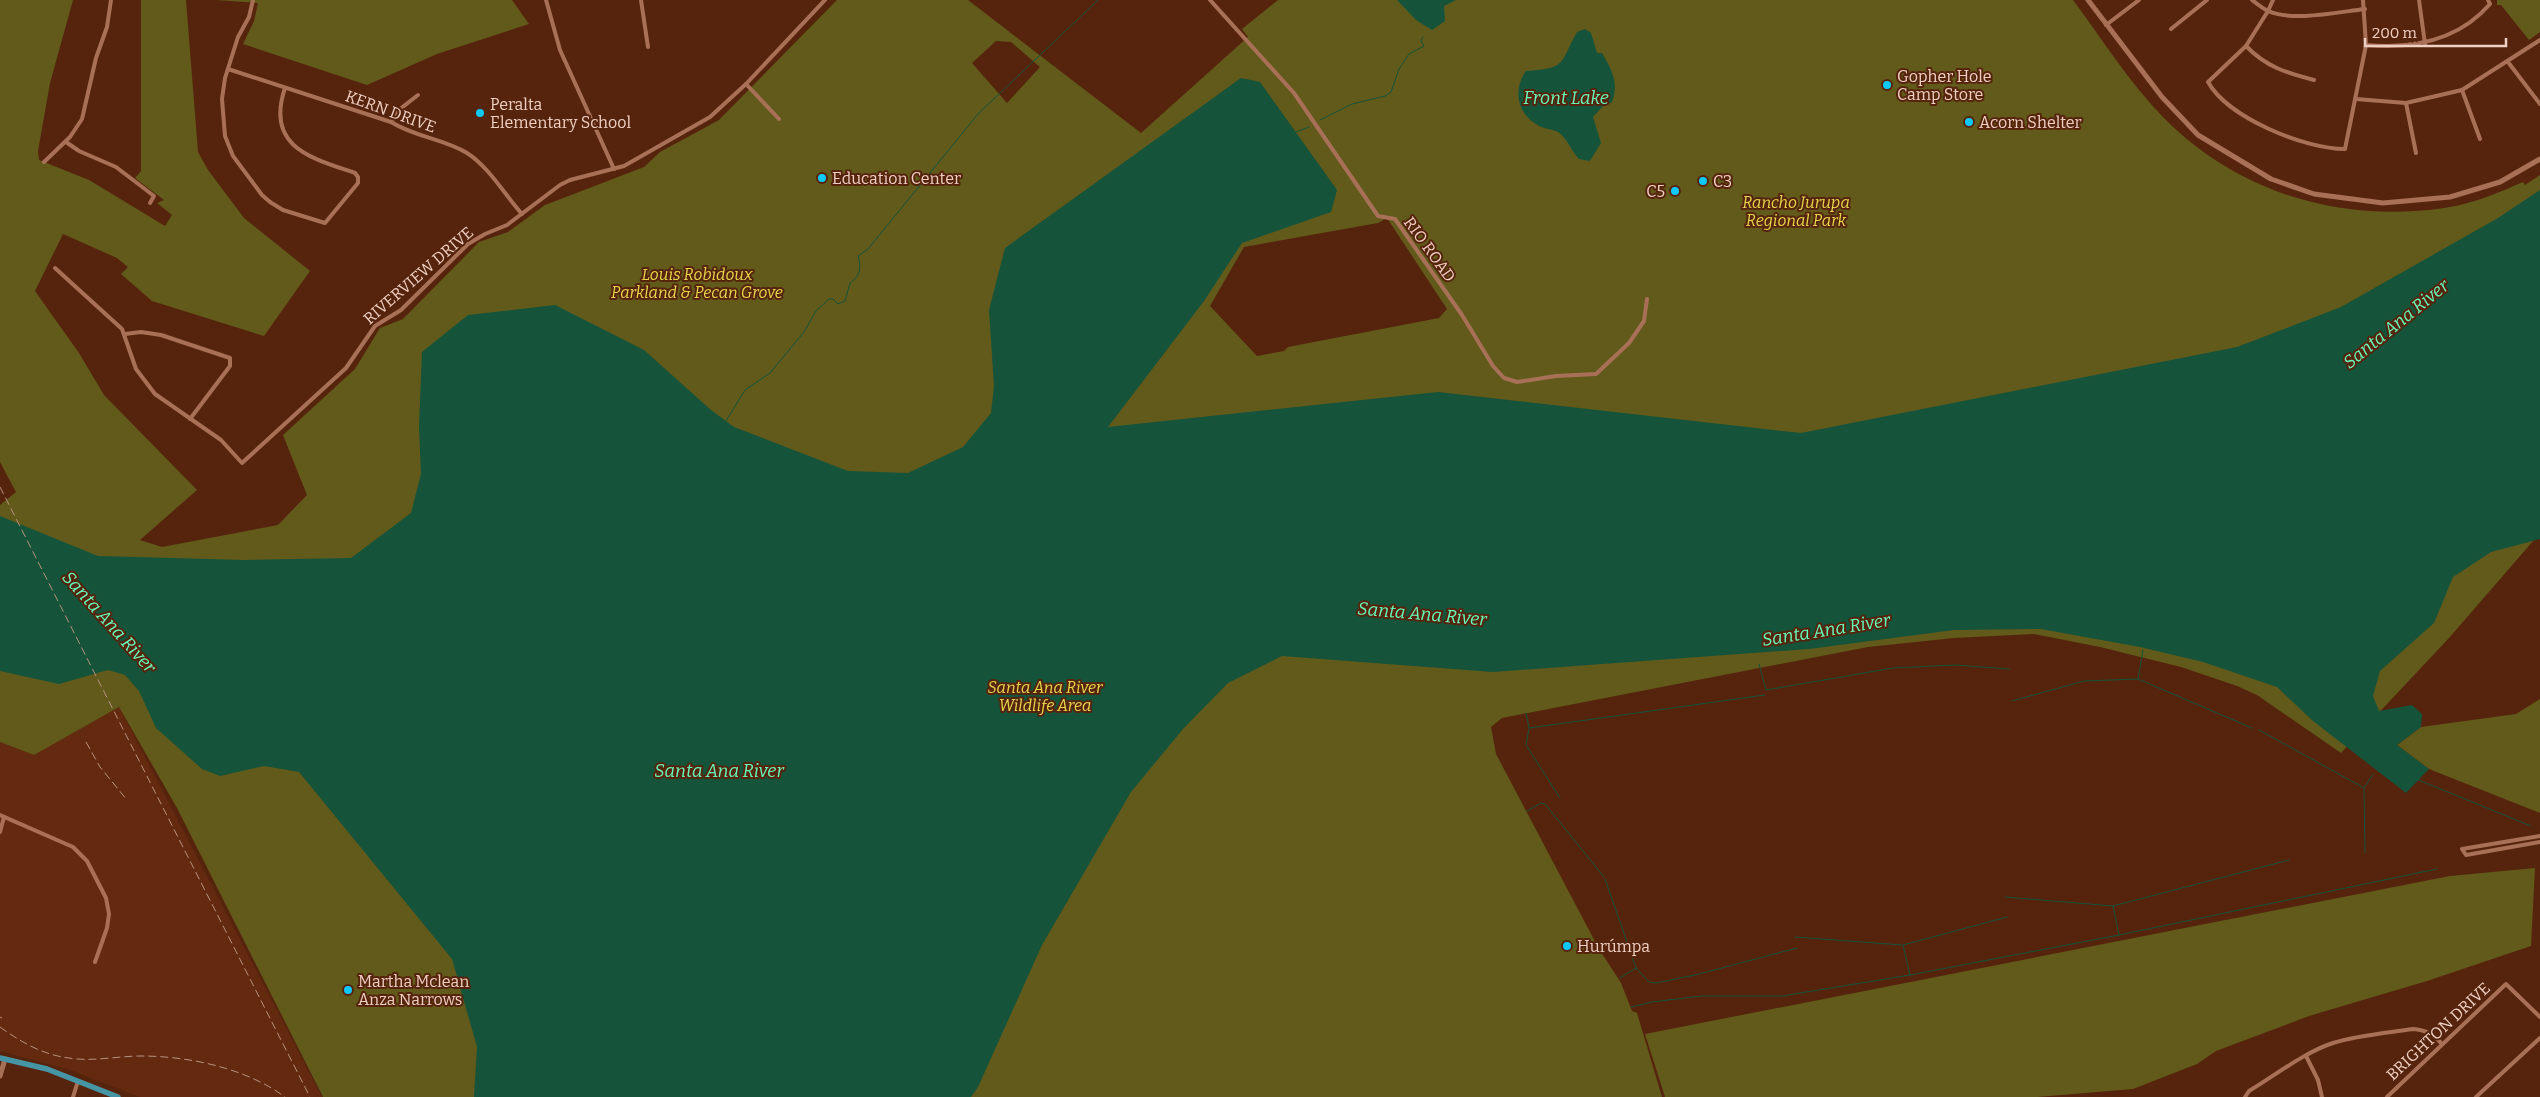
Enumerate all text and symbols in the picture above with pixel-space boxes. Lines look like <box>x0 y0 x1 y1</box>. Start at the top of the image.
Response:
scale bar <box>2365 15 2506 47</box>
text: 200 m <box>2372 24 2417 42</box>
place label: Gopher Hole Camp Store <box>1897 67 1992 104</box>
marker: Gopher Hole Camp Store <box>1881 79 1893 91</box>
street label: KERN DRIVE <box>343 86 439 137</box>
water label: Front Lake <box>1523 87 1609 109</box>
place label: Peralta Elementary School <box>490 95 631 132</box>
marker: Peralta Elementary School <box>474 107 486 119</box>
place label: Acorn Shelter <box>1979 113 2082 132</box>
marker: Acorn Shelter <box>1963 116 1975 128</box>
place label: Education Center <box>832 169 961 188</box>
marker: Education Center <box>816 172 828 184</box>
place label: C3 <box>1713 172 1732 191</box>
marker: C3 <box>1697 175 1709 187</box>
place label: C5 <box>1646 182 1665 201</box>
marker: C5 <box>1669 185 1681 197</box>
park label: Rancho Jurupa Regional Park <box>1742 193 1850 230</box>
street label: RIO ROAD <box>1400 213 1459 285</box>
street label: RIVERVIEW DRIVE <box>360 223 477 328</box>
park label: Louis Robidoux Parkland & Pecan Grove <box>611 265 783 302</box>
water label: Santa Ana River <box>2339 274 2454 373</box>
water label: Santa Ana River <box>58 567 161 678</box>
water label: Santa Ana River <box>1357 597 1488 631</box>
water label: Santa Ana River <box>1760 609 1892 651</box>
park label: Santa Ana River Wildlife Area <box>987 678 1104 715</box>
water label: Santa Ana River <box>654 760 784 782</box>
place label: Hurúmpa <box>1577 937 1650 956</box>
marker: Hurúmpa <box>1561 940 1573 952</box>
place label: Martha Mclean Anza Narrows <box>358 972 470 1009</box>
street label: BRIGHTON DRIVE <box>2383 978 2494 1084</box>
marker: Martha Mclean Anza Narrows <box>342 984 354 996</box>

